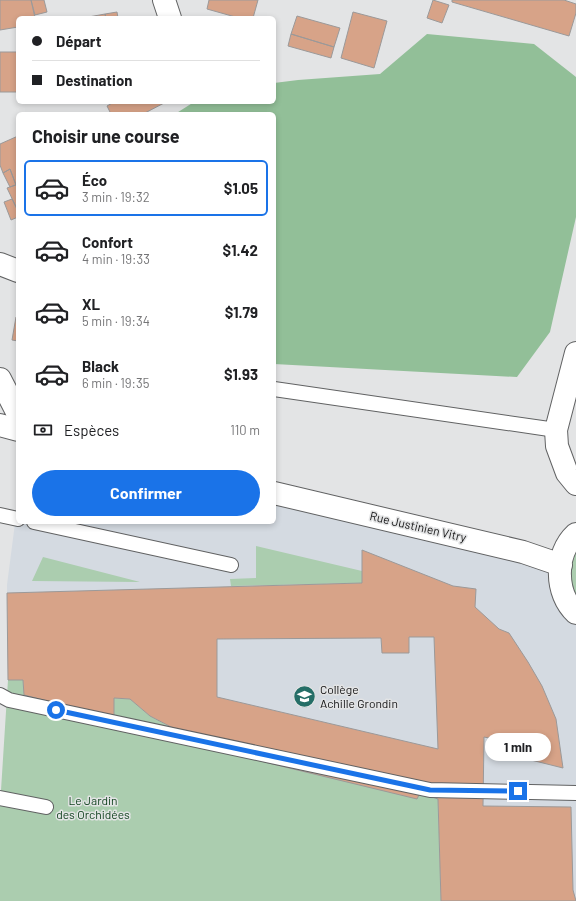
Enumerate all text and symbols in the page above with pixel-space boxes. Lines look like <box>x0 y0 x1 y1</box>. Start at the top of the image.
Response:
text: Départ <box>56 32 101 50</box>
text: Destination <box>56 71 132 89</box>
text: Choisir une course <box>32 125 180 147</box>
icon: car <box>34 170 70 206</box>
text: Éco <box>82 171 107 189</box>
text: $1.05 <box>224 179 258 197</box>
text: 3 min · 19:32 <box>82 189 150 205</box>
icon: car <box>34 232 70 268</box>
text: Confort <box>82 233 133 251</box>
text: $1.42 <box>223 241 258 259</box>
text: 4 min · 19:33 <box>82 251 150 267</box>
icon: car <box>34 294 70 330</box>
text: XL <box>82 295 100 313</box>
text: $1.79 <box>225 303 258 321</box>
text: 5 min · 19:34 <box>82 313 150 329</box>
icon: car <box>34 356 70 392</box>
text: Black <box>82 357 119 375</box>
text: $1.93 <box>224 365 258 383</box>
text: 6 min · 19:35 <box>82 375 149 391</box>
icon: cash <box>32 419 54 441</box>
text: Espèces <box>64 421 119 439</box>
text: 110 m <box>230 422 260 438</box>
button: Confirmer <box>32 470 260 516</box>
street label: Rue Justinien Vitry <box>369 508 468 544</box>
place label: Collège Achille Grondin <box>320 682 398 710</box>
school or university icon: Collège Achille Grondin <box>291 684 317 710</box>
route start <box>47 701 65 719</box>
callout: 1 min <box>485 733 551 761</box>
text: 1 min <box>504 739 532 755</box>
route end <box>509 782 527 800</box>
park label: Le Jardin des Orchidées <box>56 793 130 821</box>

